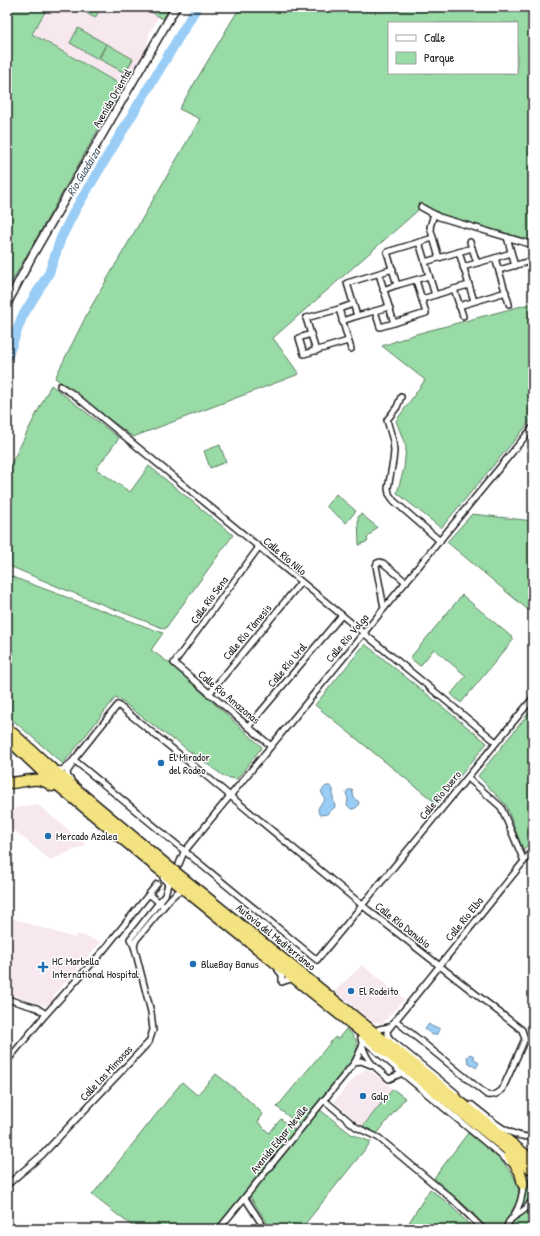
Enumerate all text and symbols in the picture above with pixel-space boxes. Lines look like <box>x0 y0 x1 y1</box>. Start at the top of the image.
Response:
legend <box>388 22 518 74</box>
text: Calle <box>424 29 445 46</box>
text: Parque <box>424 49 454 66</box>
street label: Avenida Oriental <box>89 66 135 130</box>
water label: Rio Guadaiza <box>62 144 105 199</box>
street label: Calle Río Nilo <box>261 534 310 578</box>
street label: Calle Río Sena <box>187 573 231 626</box>
street label: Calle Río Támesis <box>220 601 274 663</box>
street label: Calle Río Volga <box>323 610 372 665</box>
street label: Calle Río Ural <box>264 640 310 690</box>
street label: Calle Río Amazonas <box>195 667 263 727</box>
place label: El Mirador del Rodeo <box>169 750 211 777</box>
marker: El Mirador del Rodeo <box>156 758 166 768</box>
street label: Calle Río Duero <box>416 767 464 822</box>
place label: Mercado Azalea <box>56 829 118 843</box>
marker: Mercado Azalea <box>43 831 53 841</box>
street label: Calle Río Elba <box>442 893 487 944</box>
street label: Calle Río Danubio <box>372 899 434 951</box>
street label: Autovía del Mediterráneo <box>233 901 319 974</box>
place label: HC Marbella International Hospital <box>52 954 139 981</box>
place label: BlueBay Banus <box>201 957 259 971</box>
marker: BlueBay Banus <box>188 959 198 969</box>
marker: HC Marbella International Hospital <box>37 961 49 973</box>
place label: El Rodeito <box>359 984 399 998</box>
marker: El Rodeito <box>346 986 356 996</box>
street label: Calle Las Mimosas <box>77 1042 135 1104</box>
place label: Galp <box>371 1089 389 1103</box>
marker: Galp <box>358 1091 368 1101</box>
street label: Avenida Edgar Neville <box>247 1101 311 1176</box>

